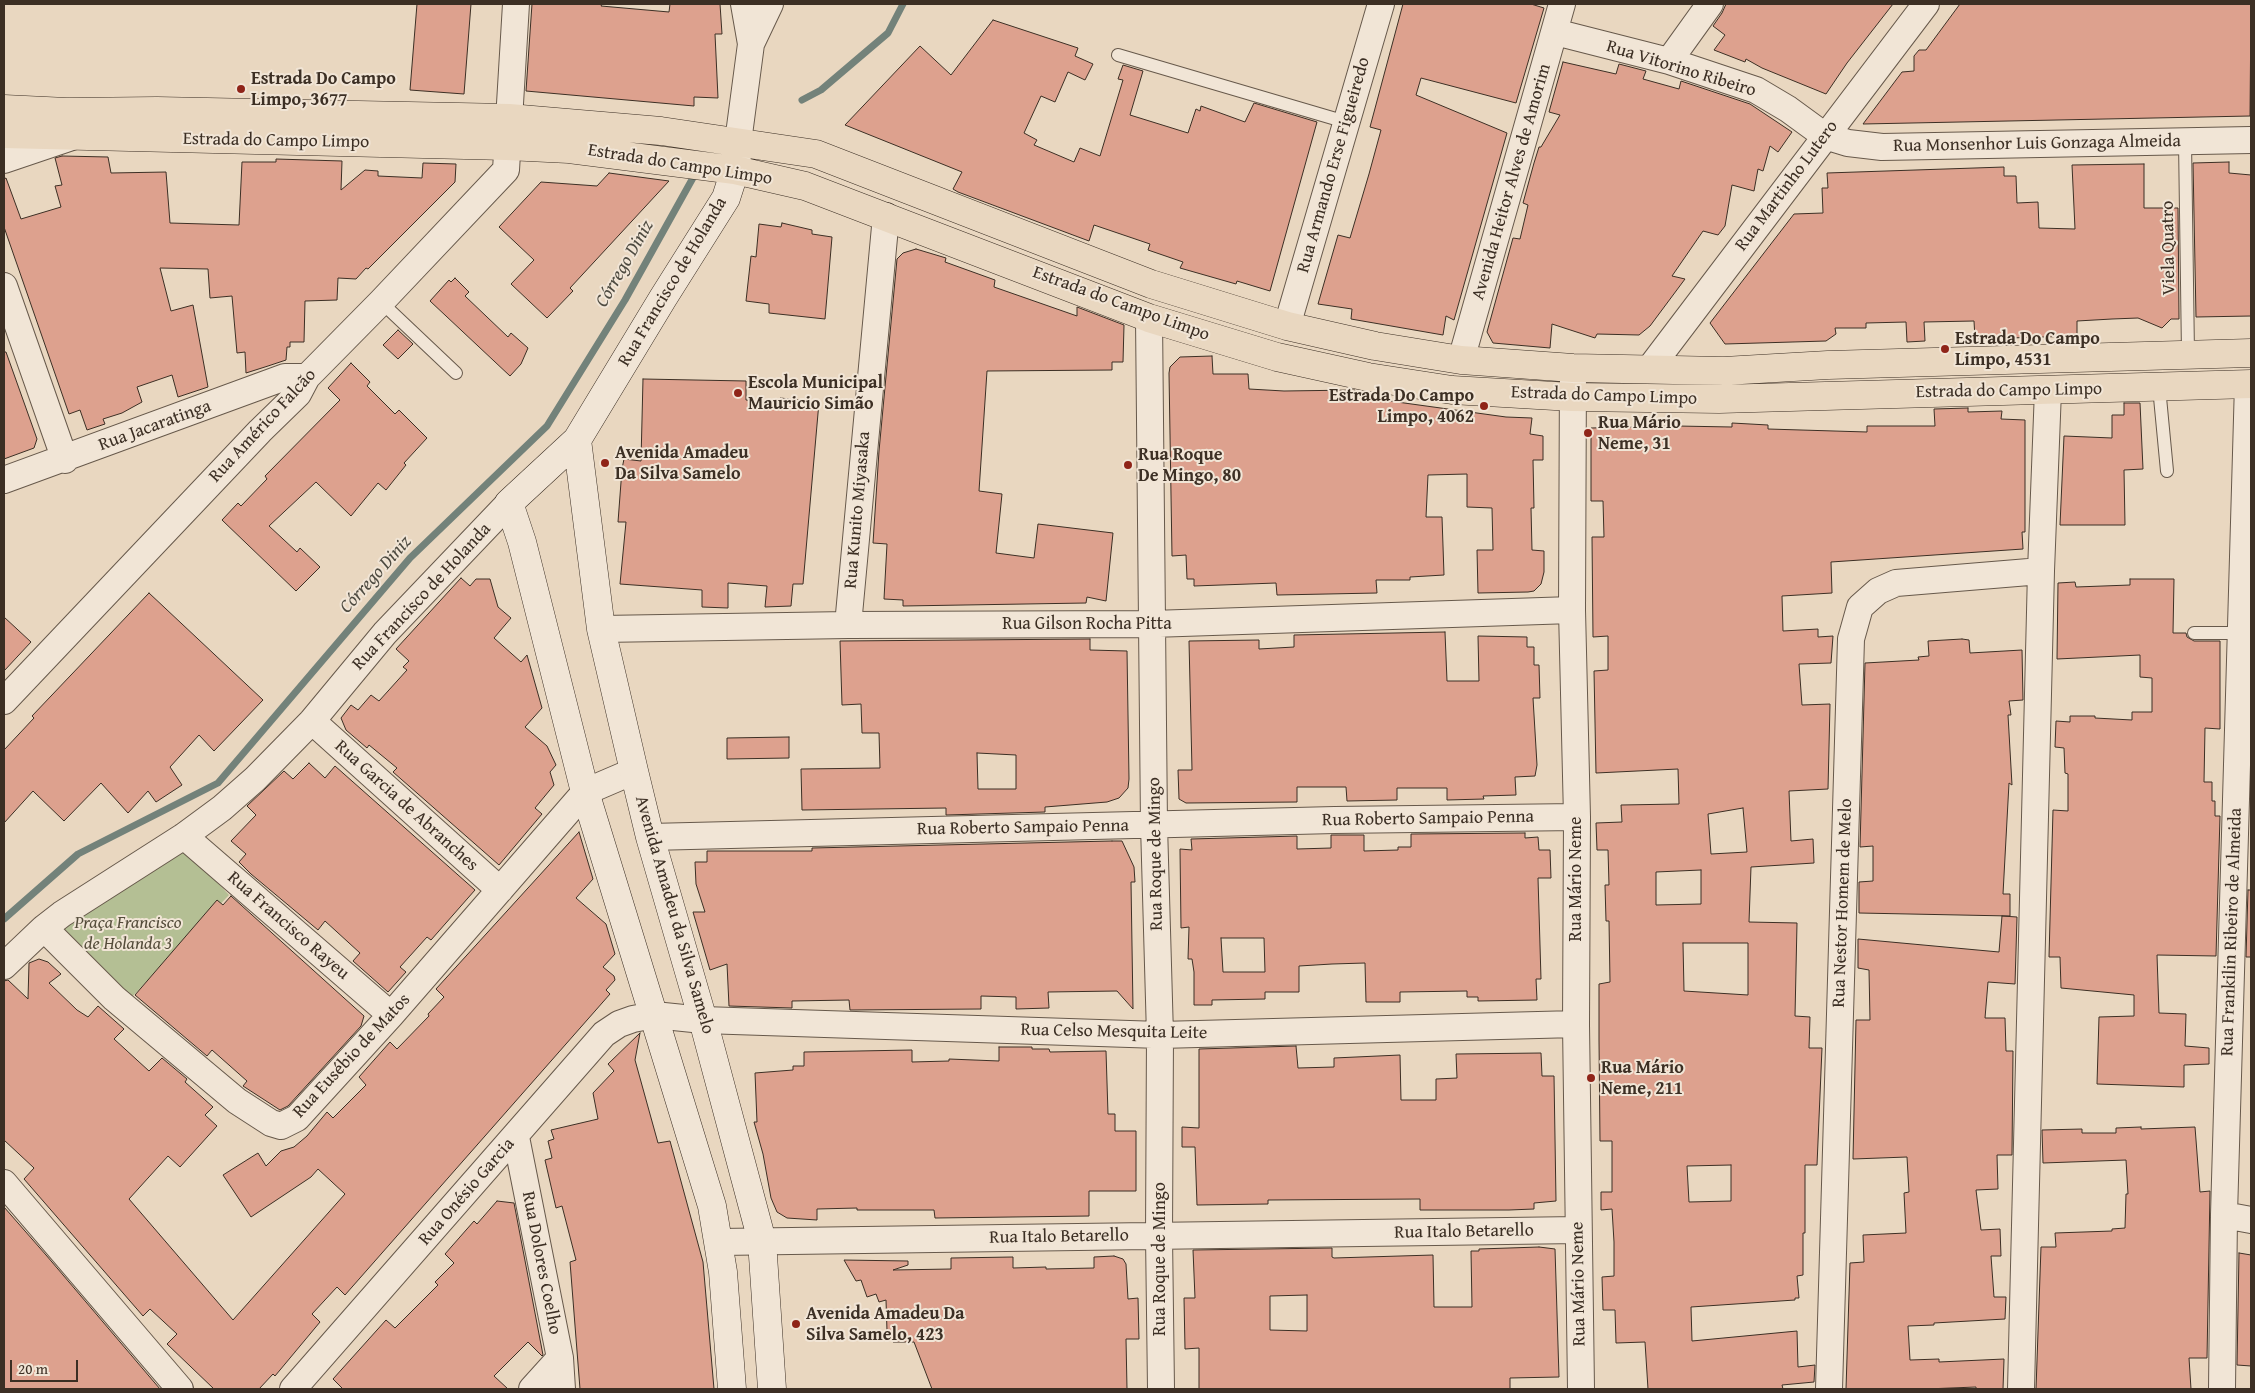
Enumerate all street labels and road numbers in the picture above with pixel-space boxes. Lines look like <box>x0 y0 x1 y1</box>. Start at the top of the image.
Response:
street label: Rua Vitorino Ribeiro <box>1604 36 1758 102</box>
street label: Rua Armando Erse Figueiredo <box>1293 55 1375 275</box>
street label: Avenida Heitor Alves de Amorim <box>1468 61 1556 303</box>
street label: Rua Martinho Lutero <box>1731 117 1843 255</box>
street label: Estrada do Campo Limpo <box>183 129 369 153</box>
street label: Rua Monsenhor Luis Gonzaga Almeida <box>1893 131 2181 157</box>
street label: Estrada do Campo Limpo <box>586 140 774 190</box>
street label: Rua Francisco de Holanda <box>614 194 732 370</box>
street label: Viela Quatro <box>2157 200 2181 296</box>
street label: Estrada do Campo Limpo <box>1030 262 1212 346</box>
street label: Rua Américo Falcão <box>205 365 321 487</box>
street label: Estrada do Campo Limpo <box>1916 379 2102 403</box>
street label: Estrada do Campo Limpo <box>1510 382 1698 410</box>
street label: Rua Jacaratinga <box>96 396 214 456</box>
street label: Rua Kunito Miyasaka <box>840 430 876 590</box>
street label: Rua Francisco de Holanda <box>348 519 496 675</box>
street label: Rua Gilson Rocha Pitta <box>1002 613 1172 635</box>
street label: Rua Garcia de Abranches <box>330 736 482 876</box>
street label: Rua Roque de Mingo <box>1144 777 1168 931</box>
street label: Avenida Amadeu da Silva Samelo <box>630 793 718 1037</box>
street label: Rua Nestor Homem de Melo <box>1829 798 1857 1008</box>
street label: Rua Roberto Sampaio Penna <box>1322 806 1534 832</box>
street label: Rua Frankilin Ribeiro de Almeida <box>2217 807 2247 1057</box>
street label: Rua Roberto Sampaio Penna <box>917 815 1129 841</box>
street label: Rua Mário Neme <box>1565 817 1587 941</box>
street label: Rua Francisco Rayeu <box>223 867 353 985</box>
street label: Rua Eusébio de Matos <box>289 989 415 1123</box>
street label: Rua Celso Mesquita Leite <box>1020 1020 1208 1044</box>
street label: Rua Onésio Garcia <box>414 1134 520 1250</box>
street label: Rua Roque de Mingo <box>1149 1182 1171 1336</box>
street label: Rua Dolores Coelho <box>517 1190 565 1336</box>
street label: Rua Italo Betarello <box>1394 1220 1534 1244</box>
street label: Rua Mário Neme <box>1567 1221 1591 1347</box>
street label: Rua Italo Betarello <box>989 1225 1129 1249</box>

